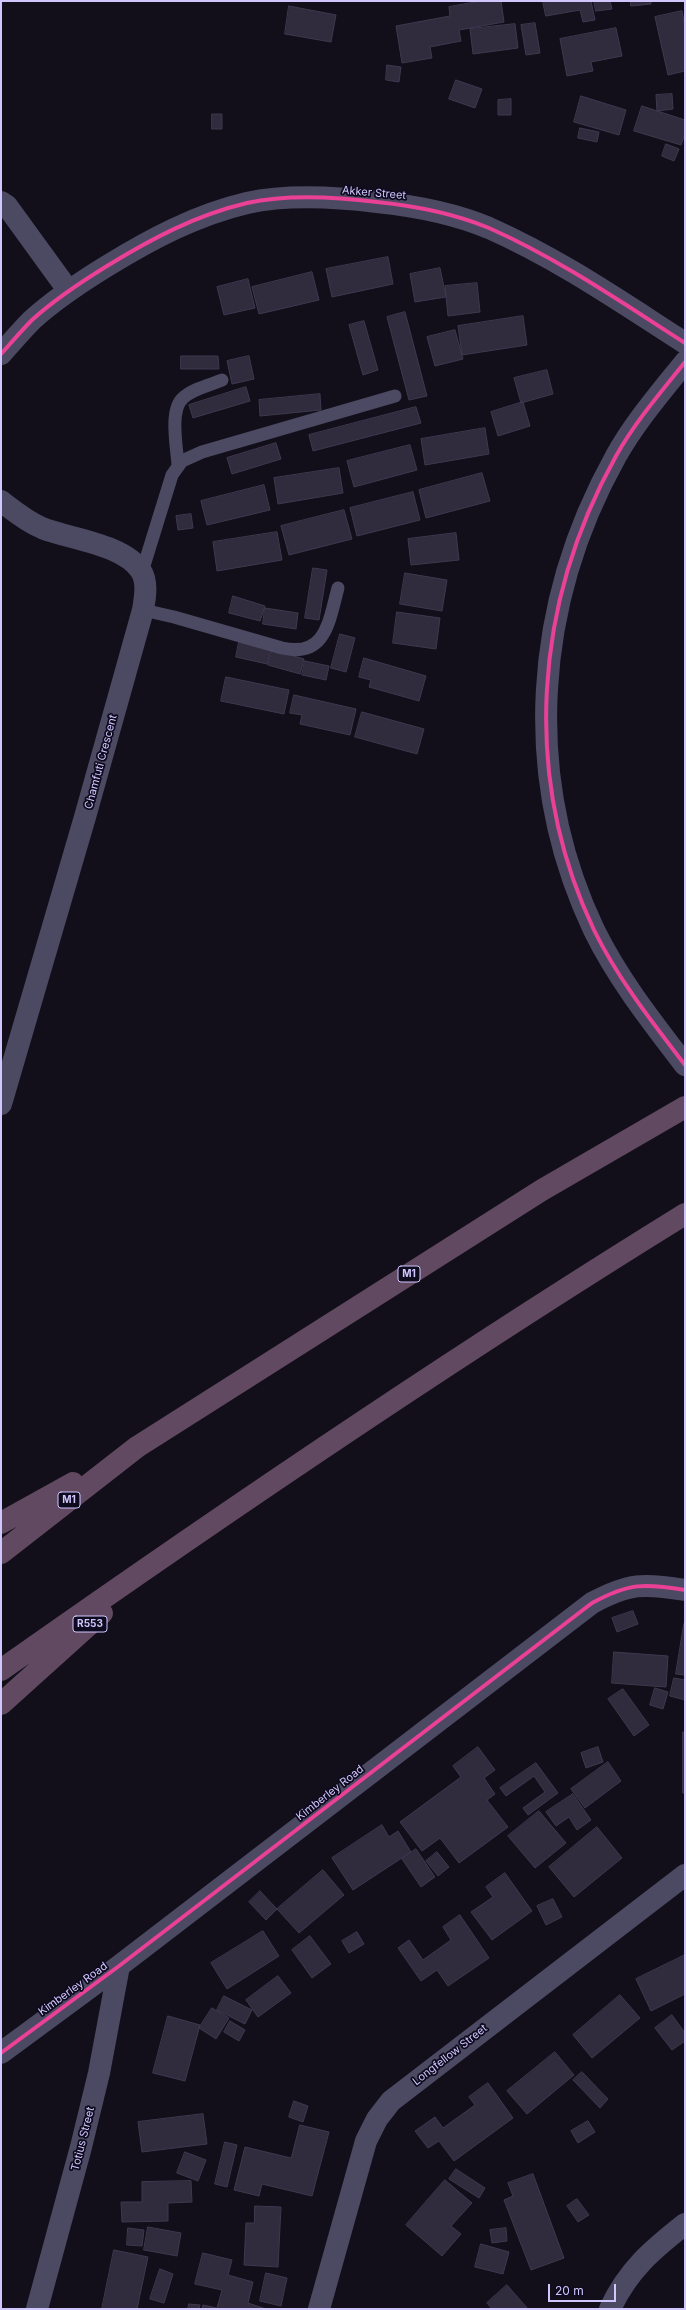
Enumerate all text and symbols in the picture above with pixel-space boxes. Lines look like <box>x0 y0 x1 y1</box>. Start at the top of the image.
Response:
street label: Akker Street <box>341 184 407 202</box>
street label: Chamfuti Crescent <box>82 713 120 811</box>
road number: M1 <box>398 1266 420 1282</box>
road number: M1 <box>58 1492 80 1508</box>
road number: R553 <box>73 1616 107 1632</box>
street label: Kimberley Road <box>294 1763 366 1823</box>
street label: Kimberley Road <box>36 1960 110 2018</box>
street label: Longfellow Street <box>410 2022 490 2088</box>
street label: Totius Street <box>69 2106 97 2172</box>
scale bar <box>550 2276 618 2302</box>
text: 20 m <box>555 2283 584 2298</box>

